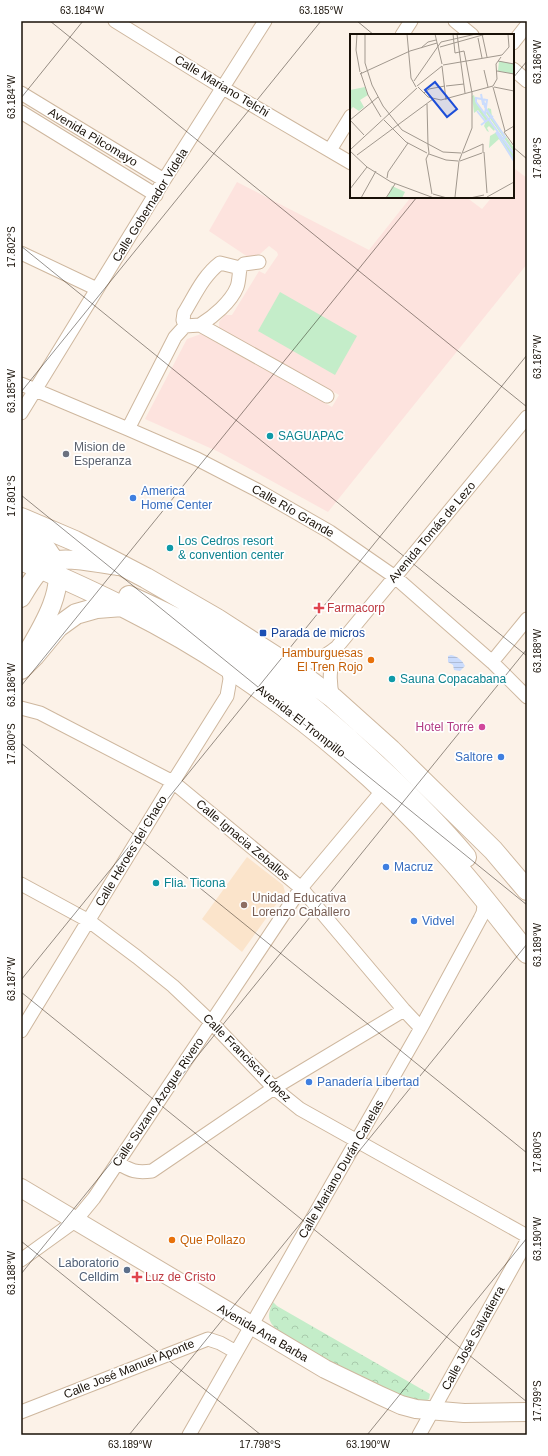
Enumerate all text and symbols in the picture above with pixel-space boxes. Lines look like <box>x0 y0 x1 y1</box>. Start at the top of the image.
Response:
text: 63.184°W <box>60 5 105 16</box>
text: 63.185°W <box>299 5 344 16</box>
inset map <box>350 34 514 198</box>
text: 63.186°W <box>532 39 543 84</box>
street label: Calle Mariano Telchi <box>172 52 272 120</box>
text: 63.184°W <box>6 74 17 119</box>
street label: Avenida Pilcomayo <box>46 105 141 169</box>
text: 17.804°S <box>532 137 543 179</box>
street label: Calle Gobernador Videla <box>109 145 191 264</box>
text: 17.802°S <box>6 226 17 268</box>
text: 63.187°W <box>532 334 543 379</box>
text: 63.185°W <box>6 368 17 413</box>
place label: SAGUAPAC <box>278 429 344 443</box>
marker: SAGUAPAC <box>265 431 275 441</box>
place label: Mision de Esperanza <box>74 440 132 468</box>
marker: Mision de Esperanza <box>61 449 71 459</box>
text: 17.801°S <box>6 475 17 517</box>
street label: Avenida Tomás de Lezo <box>386 478 479 585</box>
street label: Calle Río Grande <box>249 482 337 540</box>
place label: America Home Center <box>141 484 212 512</box>
marker: America Home Center <box>128 493 138 503</box>
place label: Los Cedros resort & convention center <box>178 534 284 562</box>
marker: Los Cedros resort & convention center <box>165 543 175 553</box>
place label: Farmacorp <box>327 601 385 615</box>
marker: Farmacorp <box>314 603 324 613</box>
place label: Parada de micros <box>271 626 365 640</box>
marker: Parada de micros <box>258 628 268 638</box>
text: 63.188°W <box>532 628 543 673</box>
place label: Hamburguesas El Tren Rojo <box>282 646 363 674</box>
marker: Hamburguesas El Tren Rojo <box>366 655 376 665</box>
text: 63.186°W <box>6 662 17 707</box>
place label: Sauna Copacabana <box>400 672 506 686</box>
marker: Sauna Copacabana <box>387 674 397 684</box>
street label: Avenida El Trompillo <box>254 682 349 760</box>
place label: Hotel Torre <box>416 720 474 734</box>
marker: Hotel Torre <box>477 722 487 732</box>
text: 17.800°S <box>6 723 17 765</box>
place label: Saltore <box>455 750 493 764</box>
marker: Saltore <box>496 752 506 762</box>
street label: Calle Héroes del Chaco <box>92 793 170 909</box>
street label: Calle Ignacia Zeballos <box>193 797 293 883</box>
place label: Macruz <box>394 860 433 874</box>
marker: Macruz <box>381 862 391 872</box>
place label: Flia. Ticona <box>164 876 226 890</box>
marker: Flia. Ticona <box>151 878 161 888</box>
place label: Unidad Educativa Lorenzo Caballero <box>252 891 350 919</box>
marker: Unidad Educativa Lorenzo Caballero <box>239 900 249 910</box>
place label: Vidvel <box>422 914 454 928</box>
marker: Vidvel <box>409 916 419 926</box>
text: 63.189°W <box>532 922 543 967</box>
text: 63.187°W <box>6 956 17 1001</box>
street label: Calle Francisca López <box>200 1011 294 1105</box>
street label: Calle Suzano Azogue Rivero <box>109 1034 207 1169</box>
place label: Panadería Libertad <box>317 1075 419 1089</box>
marker: Panadería Libertad <box>304 1077 314 1087</box>
street label: Calle Mariano Durán Canelas <box>296 1097 386 1241</box>
text: 17.800°S <box>532 1131 543 1173</box>
text: 63.190°W <box>532 1216 543 1261</box>
place label: Que Pollazo <box>180 1233 246 1247</box>
marker: Que Pollazo <box>167 1235 177 1245</box>
text: 63.188°W <box>6 1250 17 1295</box>
place label: Laboratorio Celldim <box>58 1256 119 1284</box>
marker: Laboratorio Celldim <box>122 1265 132 1275</box>
place label: Luz de Cristo <box>145 1270 216 1284</box>
marker: Luz de Cristo <box>132 1272 142 1282</box>
street label: Calle José Salvatierra <box>439 1283 508 1392</box>
street label: Avenida Ana Barba <box>215 1301 311 1365</box>
street label: Calle José Manuel Aponte <box>62 1336 197 1402</box>
text: 17.799°S <box>532 1380 543 1422</box>
text: 63.189°W <box>108 1439 153 1450</box>
text: 17.798°S <box>239 1439 281 1450</box>
text: 63.190°W <box>346 1439 391 1450</box>

